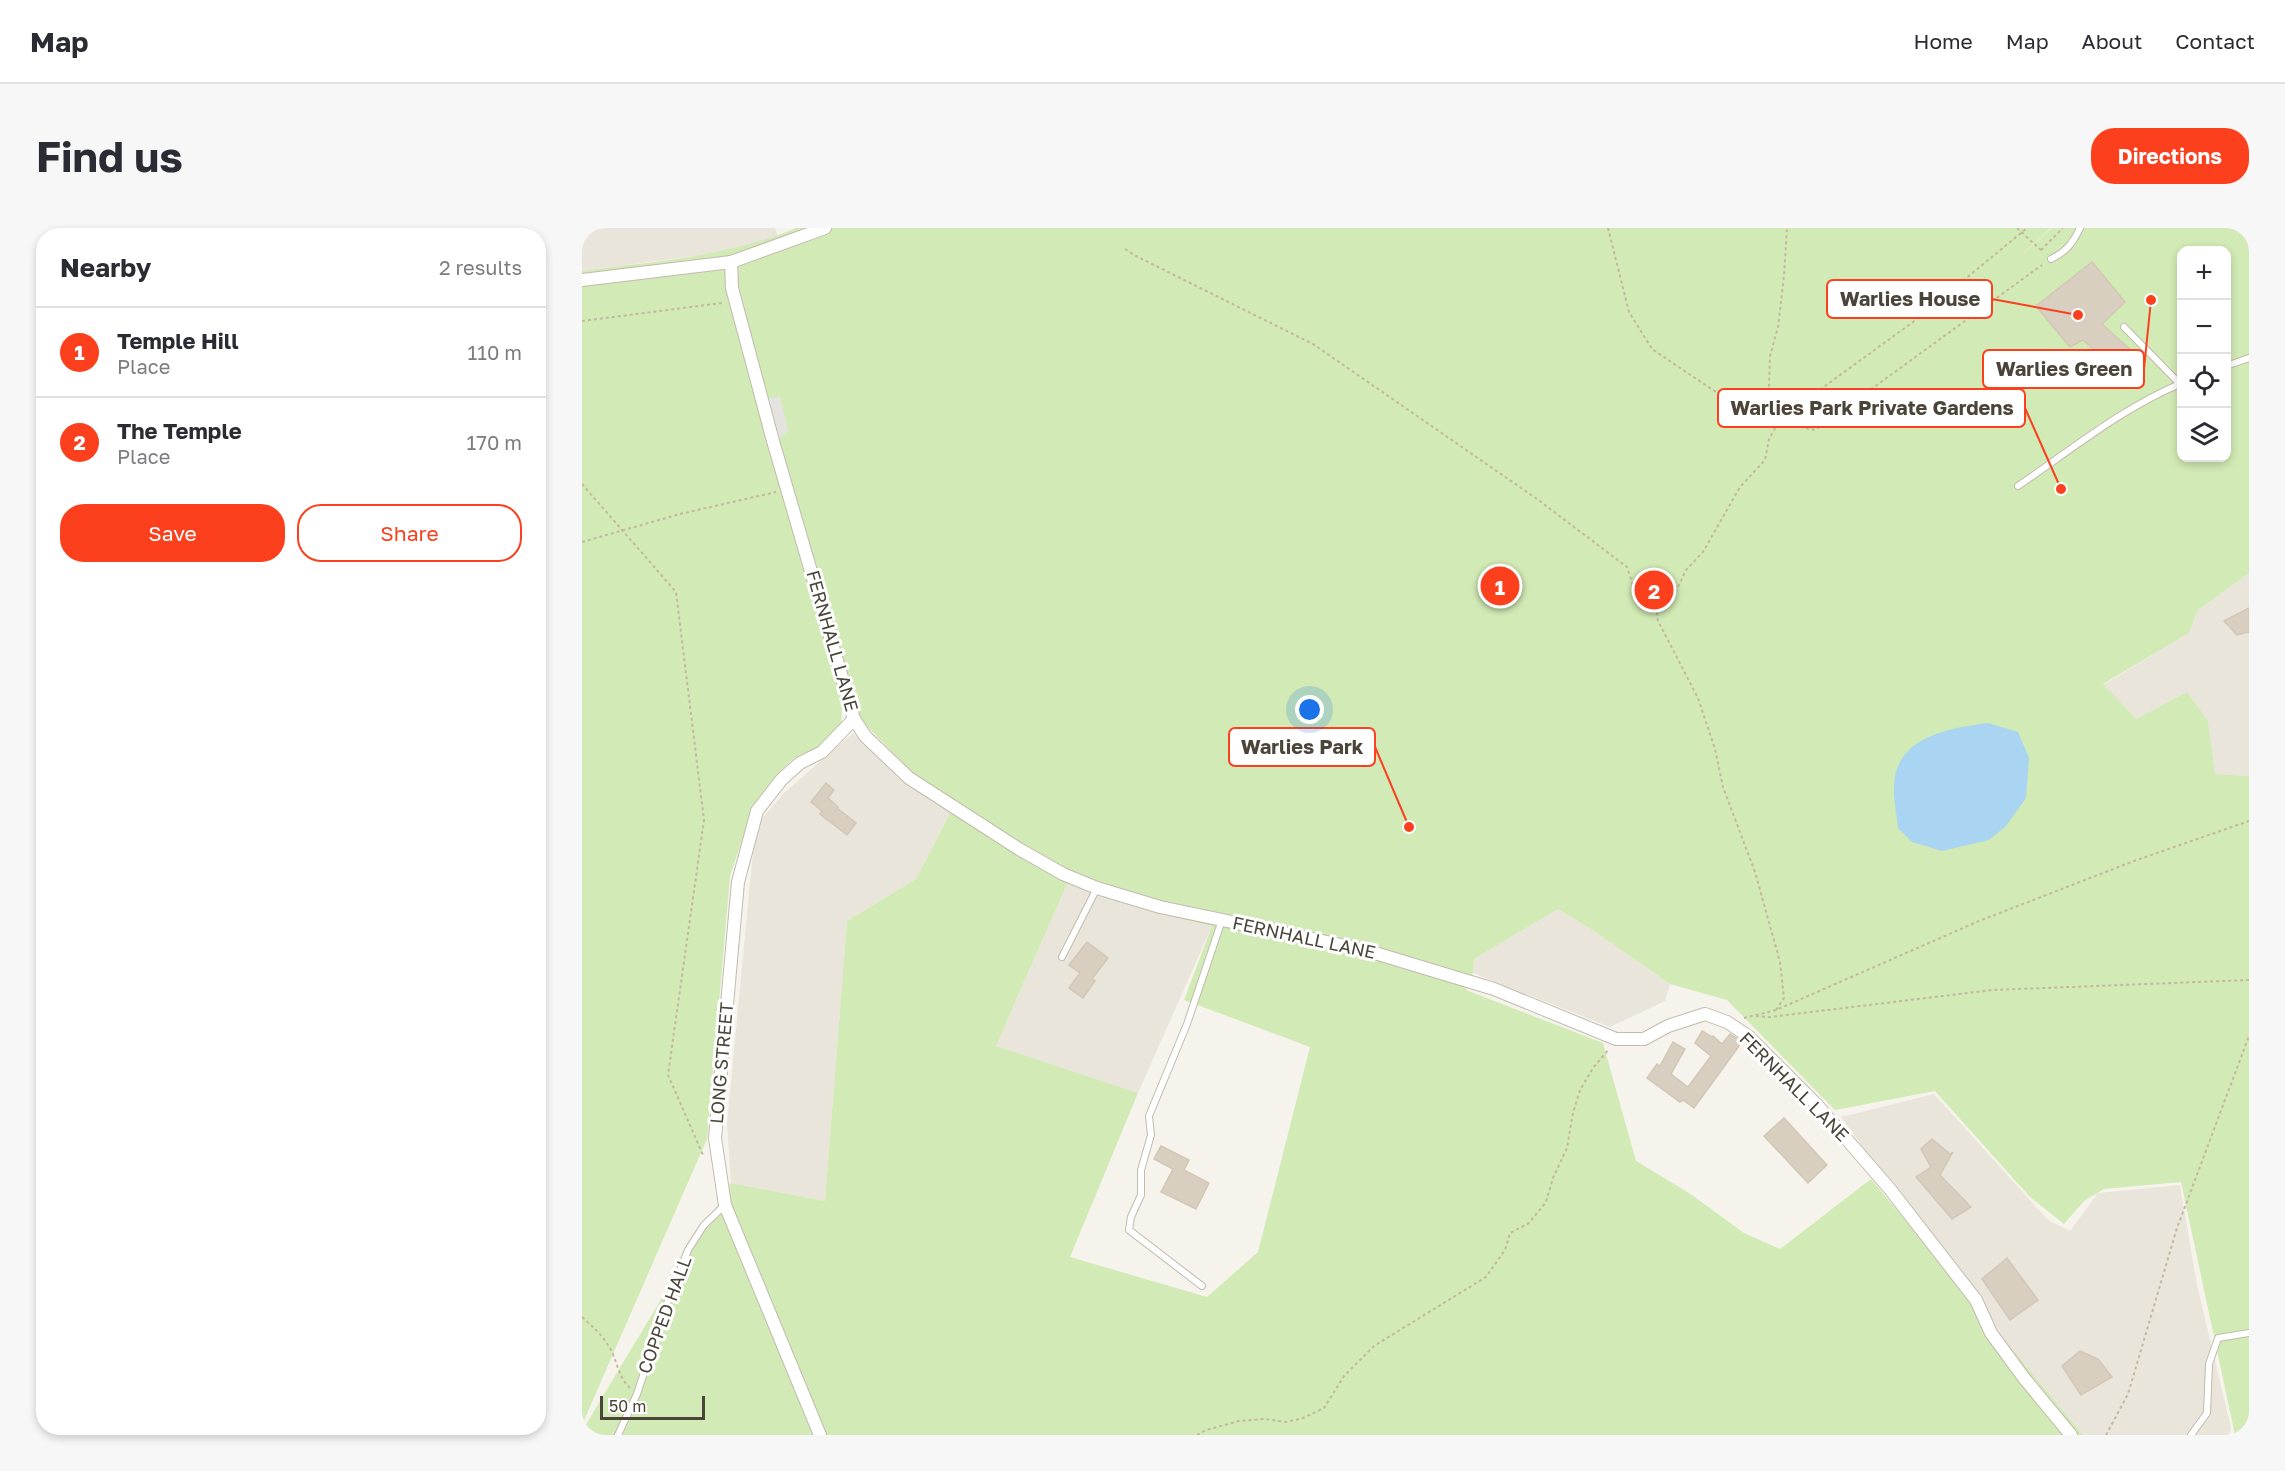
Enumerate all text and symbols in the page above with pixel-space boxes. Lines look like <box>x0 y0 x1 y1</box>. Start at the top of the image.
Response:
text: Map <box>30 25 88 58</box>
text: Home <box>1913 28 1973 54</box>
text: Map <box>2006 28 2049 54</box>
text: About <box>2082 28 2142 54</box>
text: Contact <box>2175 28 2255 54</box>
button: Directions <box>2091 128 2249 184</box>
text: Find us <box>36 131 183 181</box>
map controls <box>2177 246 2231 462</box>
button: + <box>2177 246 2231 300</box>
text: Nearby <box>60 252 151 283</box>
text: 2 results <box>439 255 522 279</box>
callout: Warlies House <box>1827 280 1992 318</box>
text: Warlies House <box>1840 286 1981 310</box>
button: − <box>2177 300 2231 354</box>
text: Temple Hill <box>117 327 239 354</box>
text: 1 <box>74 340 85 364</box>
text: 110 m <box>468 340 522 364</box>
callout: Warlies Green <box>1983 350 2144 388</box>
text: Place <box>117 354 170 378</box>
button: locate <box>2177 354 2231 408</box>
text: Warlies Green <box>1996 356 2132 380</box>
callout: Warlies Park Private Gardens <box>1718 389 2025 427</box>
text: Warlies Park Private Gardens <box>1730 395 2014 419</box>
button: layers <box>2177 408 2231 462</box>
text: The Temple <box>117 417 242 444</box>
text: 2 <box>73 430 86 454</box>
text: 170 m <box>467 430 522 454</box>
text: Place <box>117 444 170 468</box>
button: Save <box>60 504 285 562</box>
button: Share <box>297 504 522 562</box>
pin: 1 <box>1480 564 1520 608</box>
street label: FERNHALL LANE <box>802 568 864 714</box>
pin: 2 <box>1634 568 1674 613</box>
your location <box>1295 695 1324 724</box>
callout: Warlies Park <box>1229 728 1375 766</box>
text: Warlies Park <box>1241 734 1364 758</box>
street label: FERNHALL LANE <box>1231 911 1378 963</box>
street label: LONG STREET <box>705 1001 737 1125</box>
street label: FERNHALL LANE <box>1735 1027 1854 1146</box>
street label: COPPED HALL <box>633 1253 696 1376</box>
scale bar <box>600 1393 705 1420</box>
text: 50 m <box>609 1396 646 1416</box>

